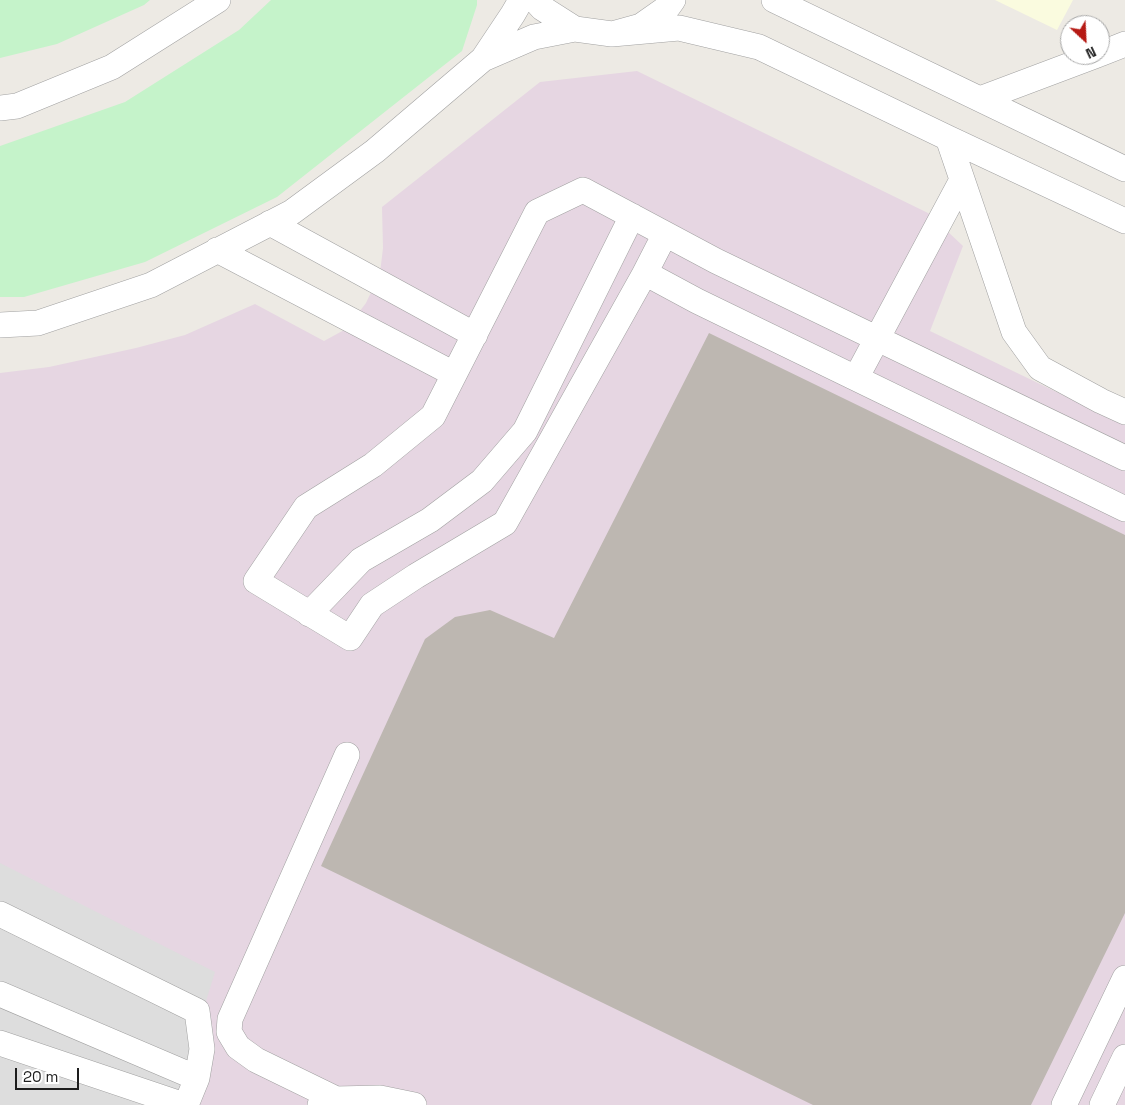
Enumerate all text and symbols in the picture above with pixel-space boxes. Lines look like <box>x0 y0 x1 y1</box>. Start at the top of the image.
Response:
north arrow <box>1060 15 1110 65</box>
text: N <box>1083 43 1099 63</box>
scale bar <box>18 1058 81 1090</box>
text: 20 m <box>23 1067 58 1086</box>

